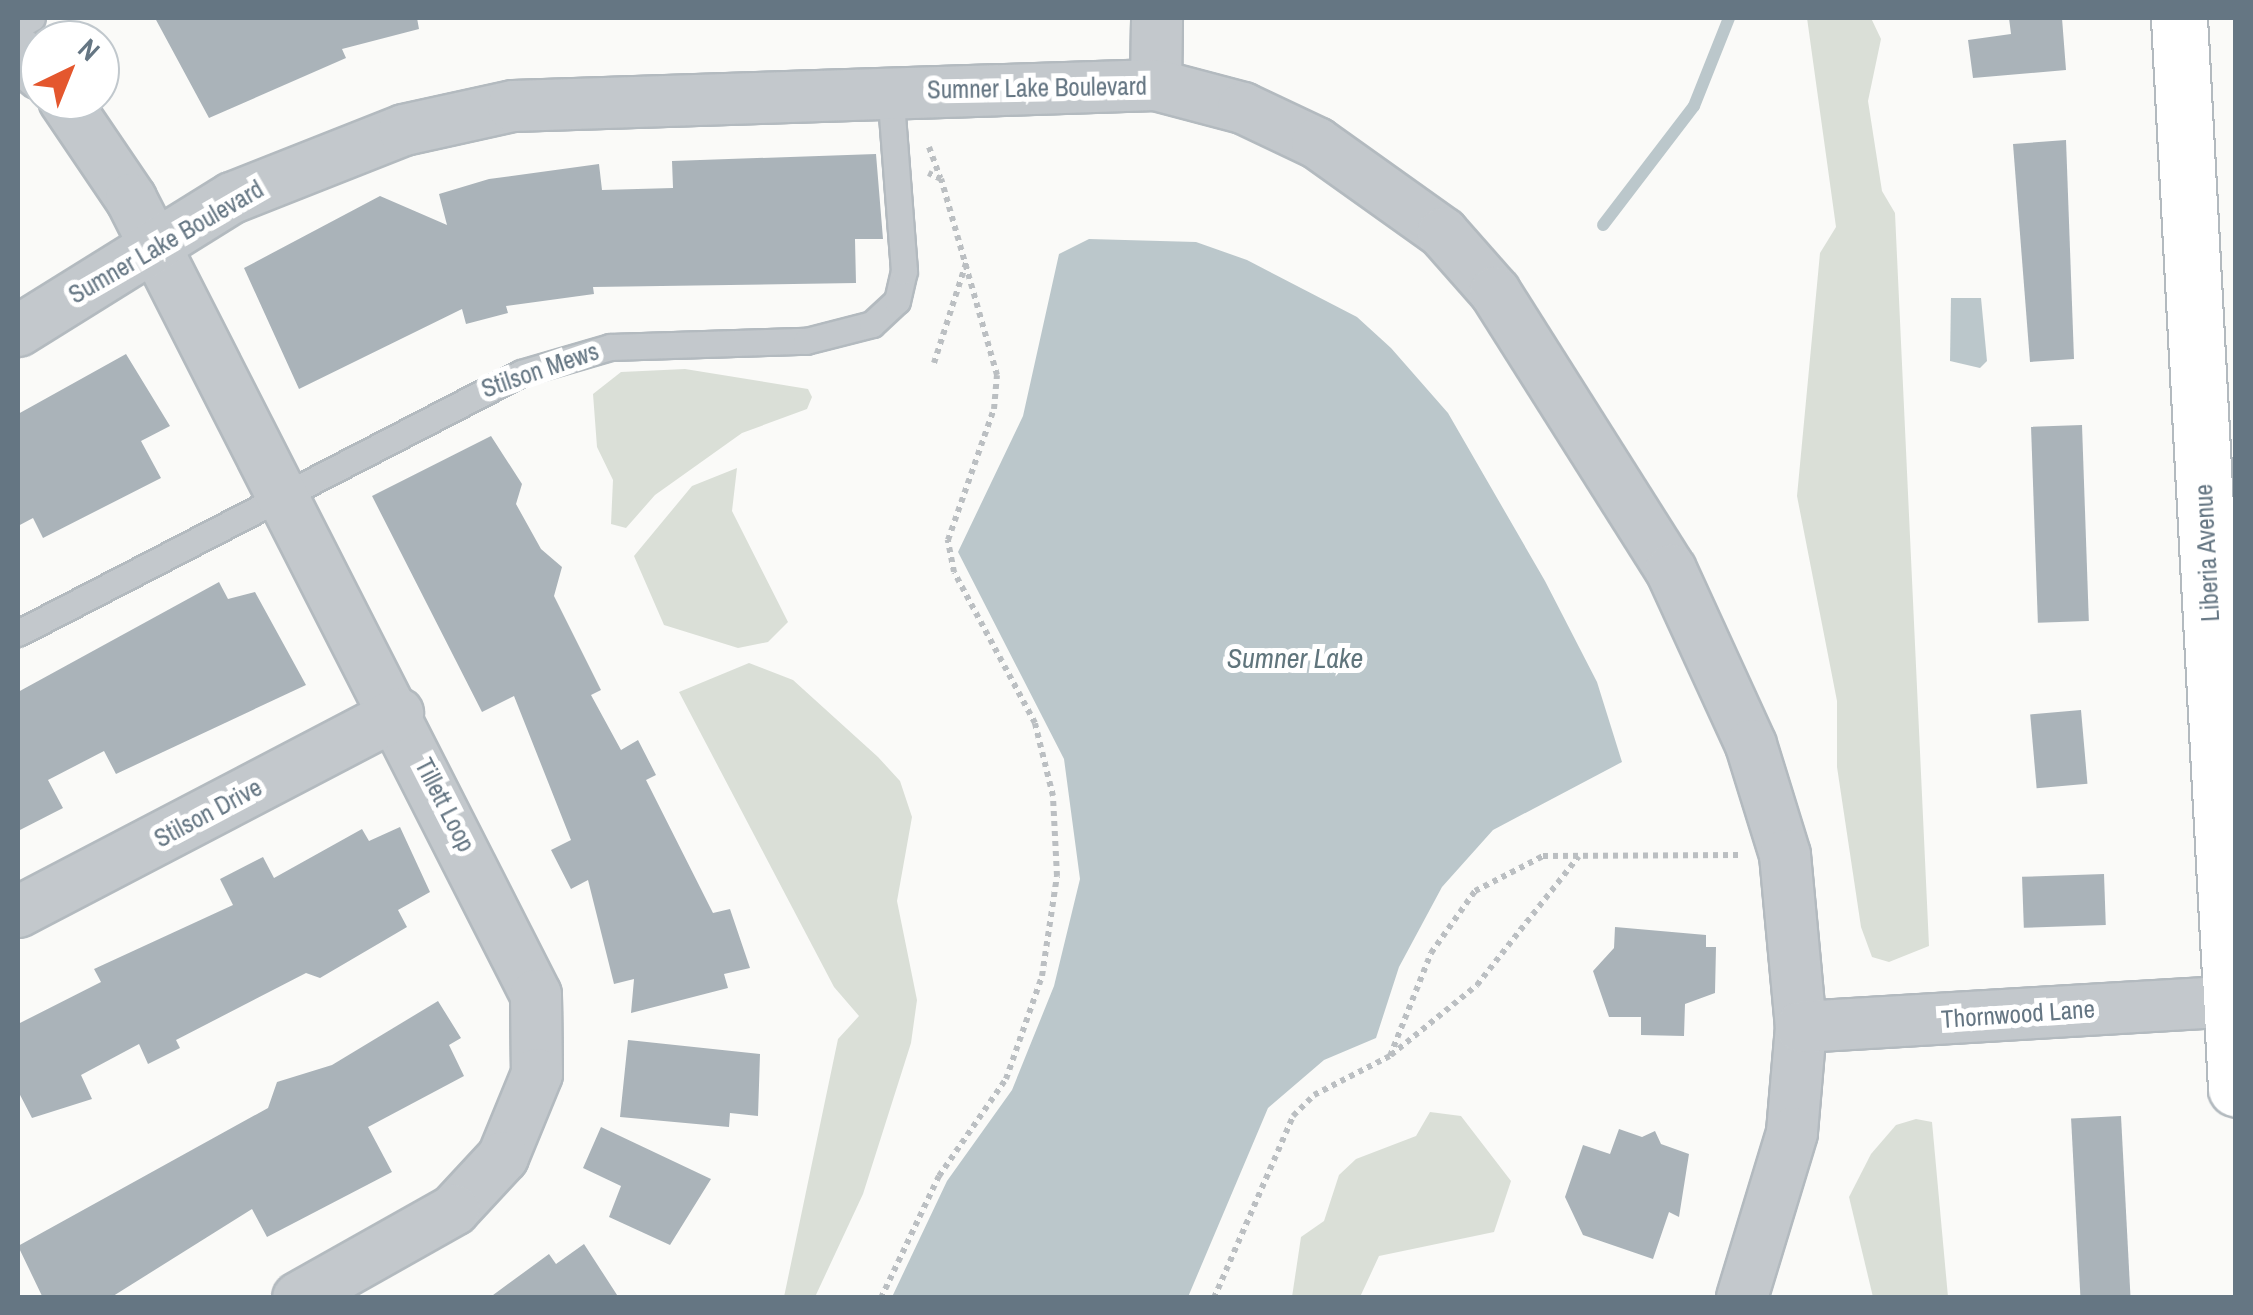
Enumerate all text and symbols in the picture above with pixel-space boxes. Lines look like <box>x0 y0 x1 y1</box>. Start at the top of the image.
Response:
north arrow <box>20 20 120 120</box>
text: N <box>70 30 108 69</box>
street label: Sumner Lake Boulevard <box>927 71 1147 105</box>
street label: Sumner Lake Boulevard <box>63 174 269 310</box>
street label: Stilson Mews <box>477 336 603 404</box>
street label: Liberia Avenue <box>2188 483 2226 623</box>
water label: Sumner Lake <box>1227 641 1363 675</box>
street label: Tillett Loop <box>409 753 481 857</box>
street label: Stilson Drive <box>149 772 267 854</box>
street label: Thornwood Lane <box>1940 994 2096 1034</box>

